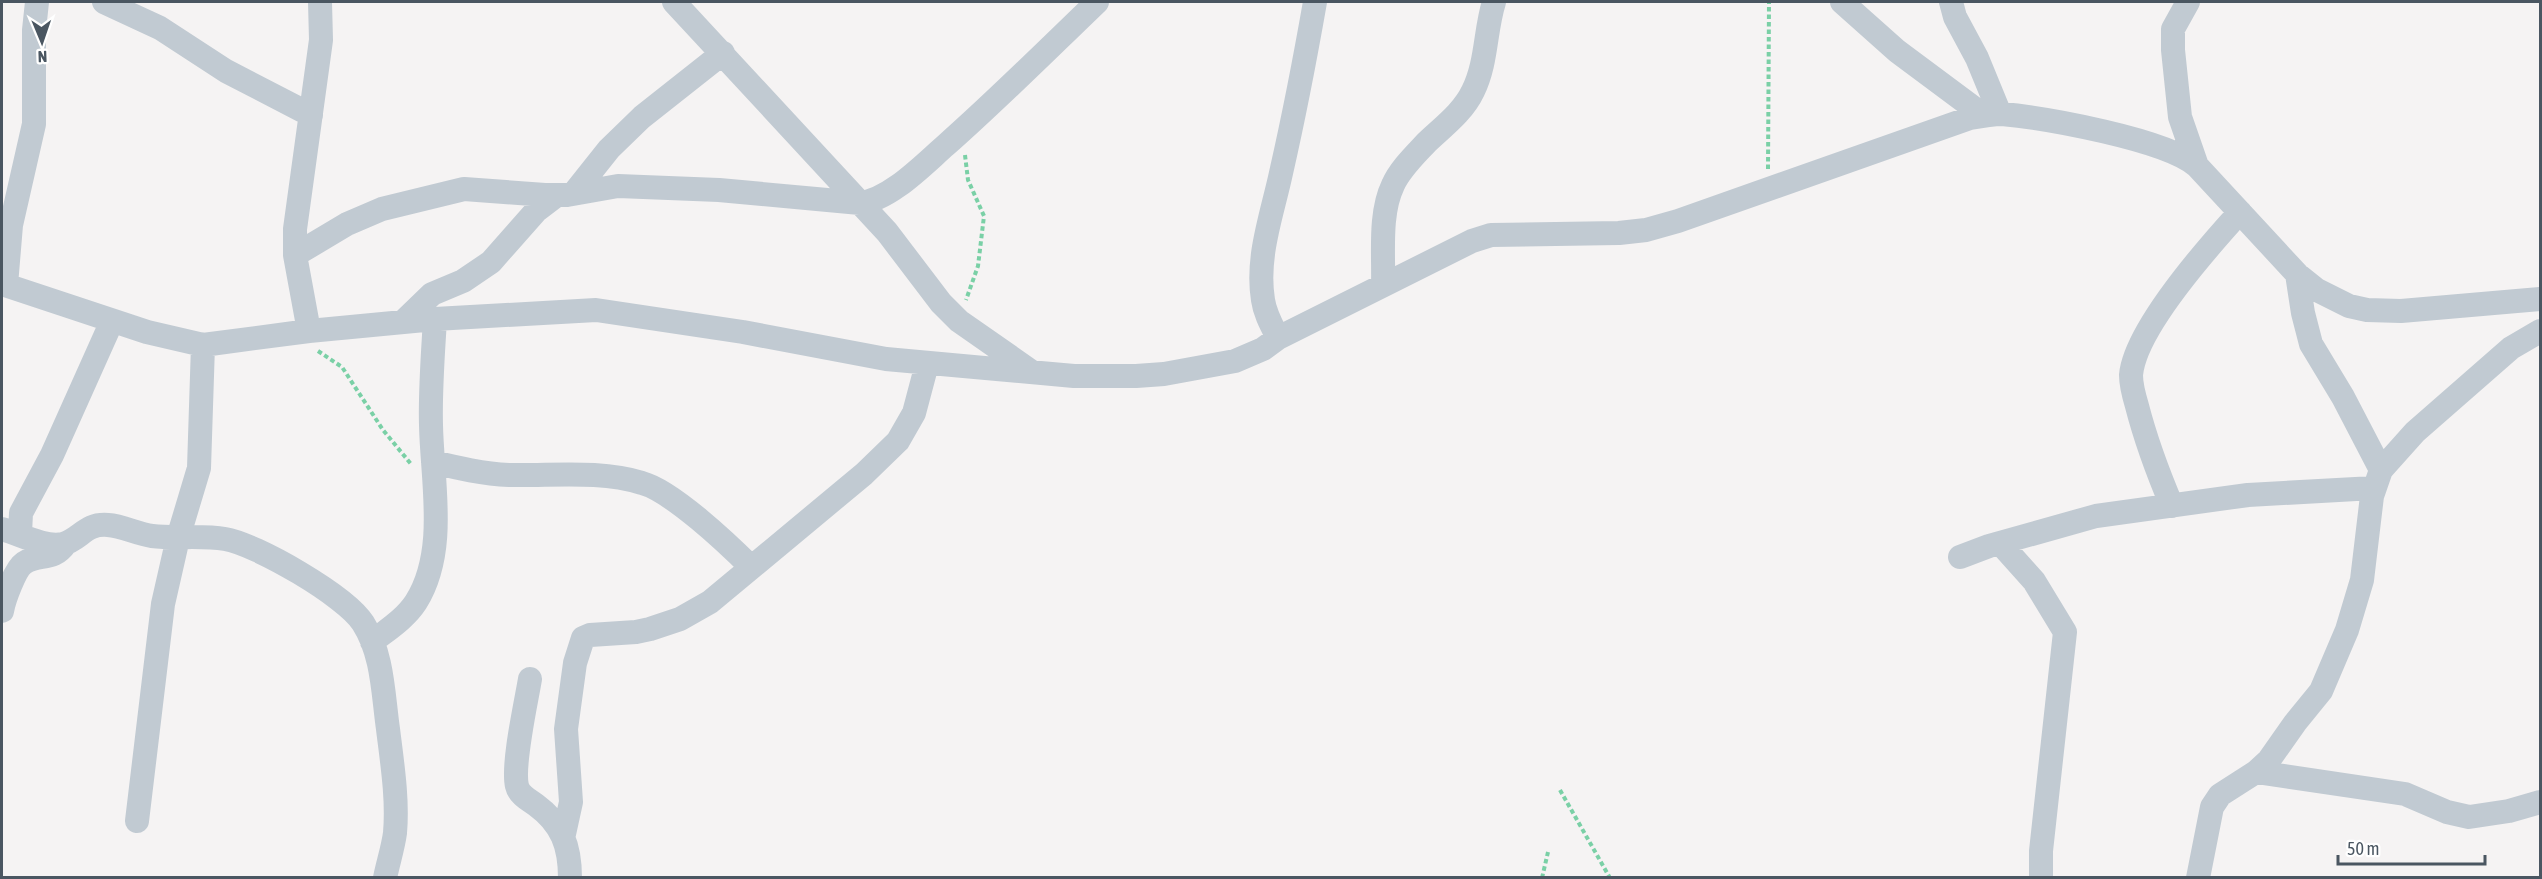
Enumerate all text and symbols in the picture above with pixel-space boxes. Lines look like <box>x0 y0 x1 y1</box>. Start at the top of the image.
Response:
north arrow <box>12 12 72 72</box>
text: N <box>37 48 48 66</box>
scale bar <box>2338 828 2485 866</box>
text: 50 m <box>2347 838 2379 859</box>

